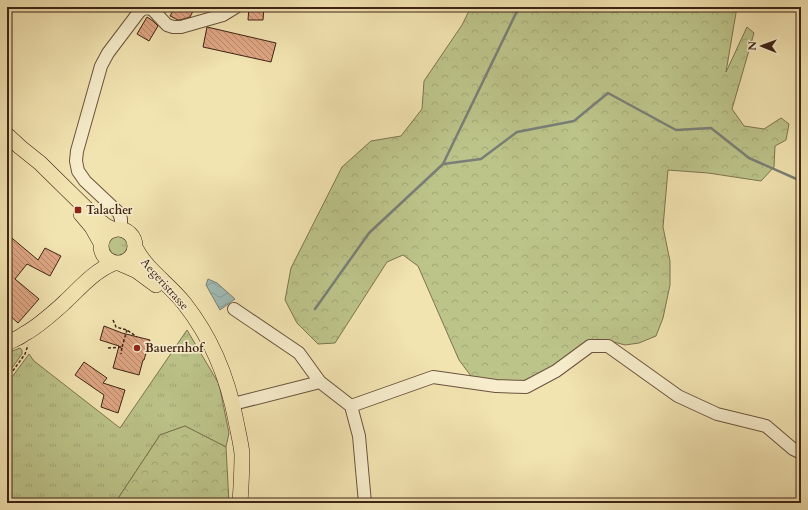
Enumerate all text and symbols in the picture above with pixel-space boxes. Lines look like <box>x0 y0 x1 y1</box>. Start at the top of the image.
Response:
north arrow <box>742 26 782 66</box>
text: N <box>745 40 760 51</box>
place label: Talacher <box>86 202 133 218</box>
marker: Talacher <box>73 205 83 215</box>
street label: Aegeristrasse <box>137 255 193 313</box>
place label: Bauernhof <box>145 340 205 356</box>
marker: Bauernhof <box>132 343 142 353</box>

